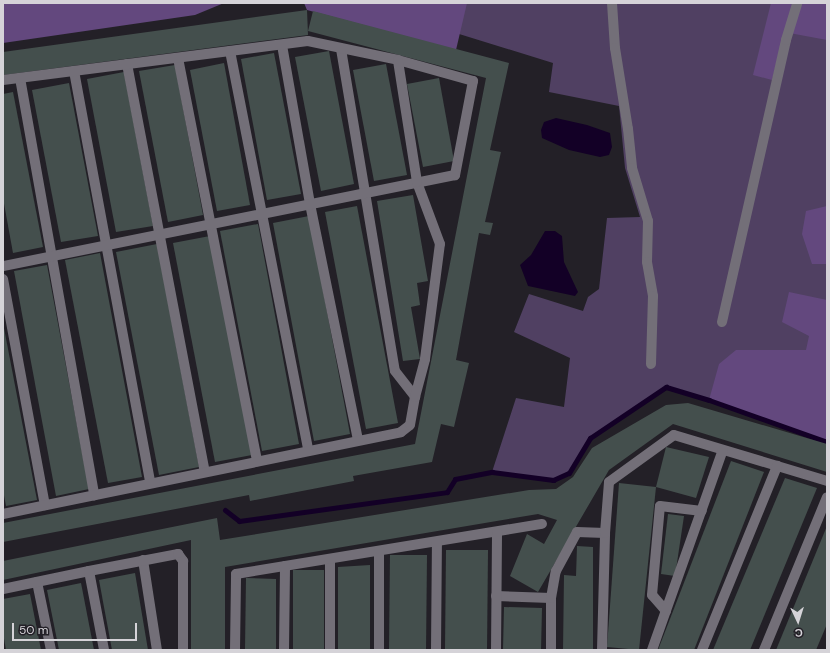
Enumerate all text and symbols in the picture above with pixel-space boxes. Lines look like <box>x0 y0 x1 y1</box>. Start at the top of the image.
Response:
north arrow <box>778 601 818 641</box>
scale bar <box>14 615 139 641</box>
text: 50 m <box>19 622 48 638</box>
text: С <box>794 626 803 640</box>

